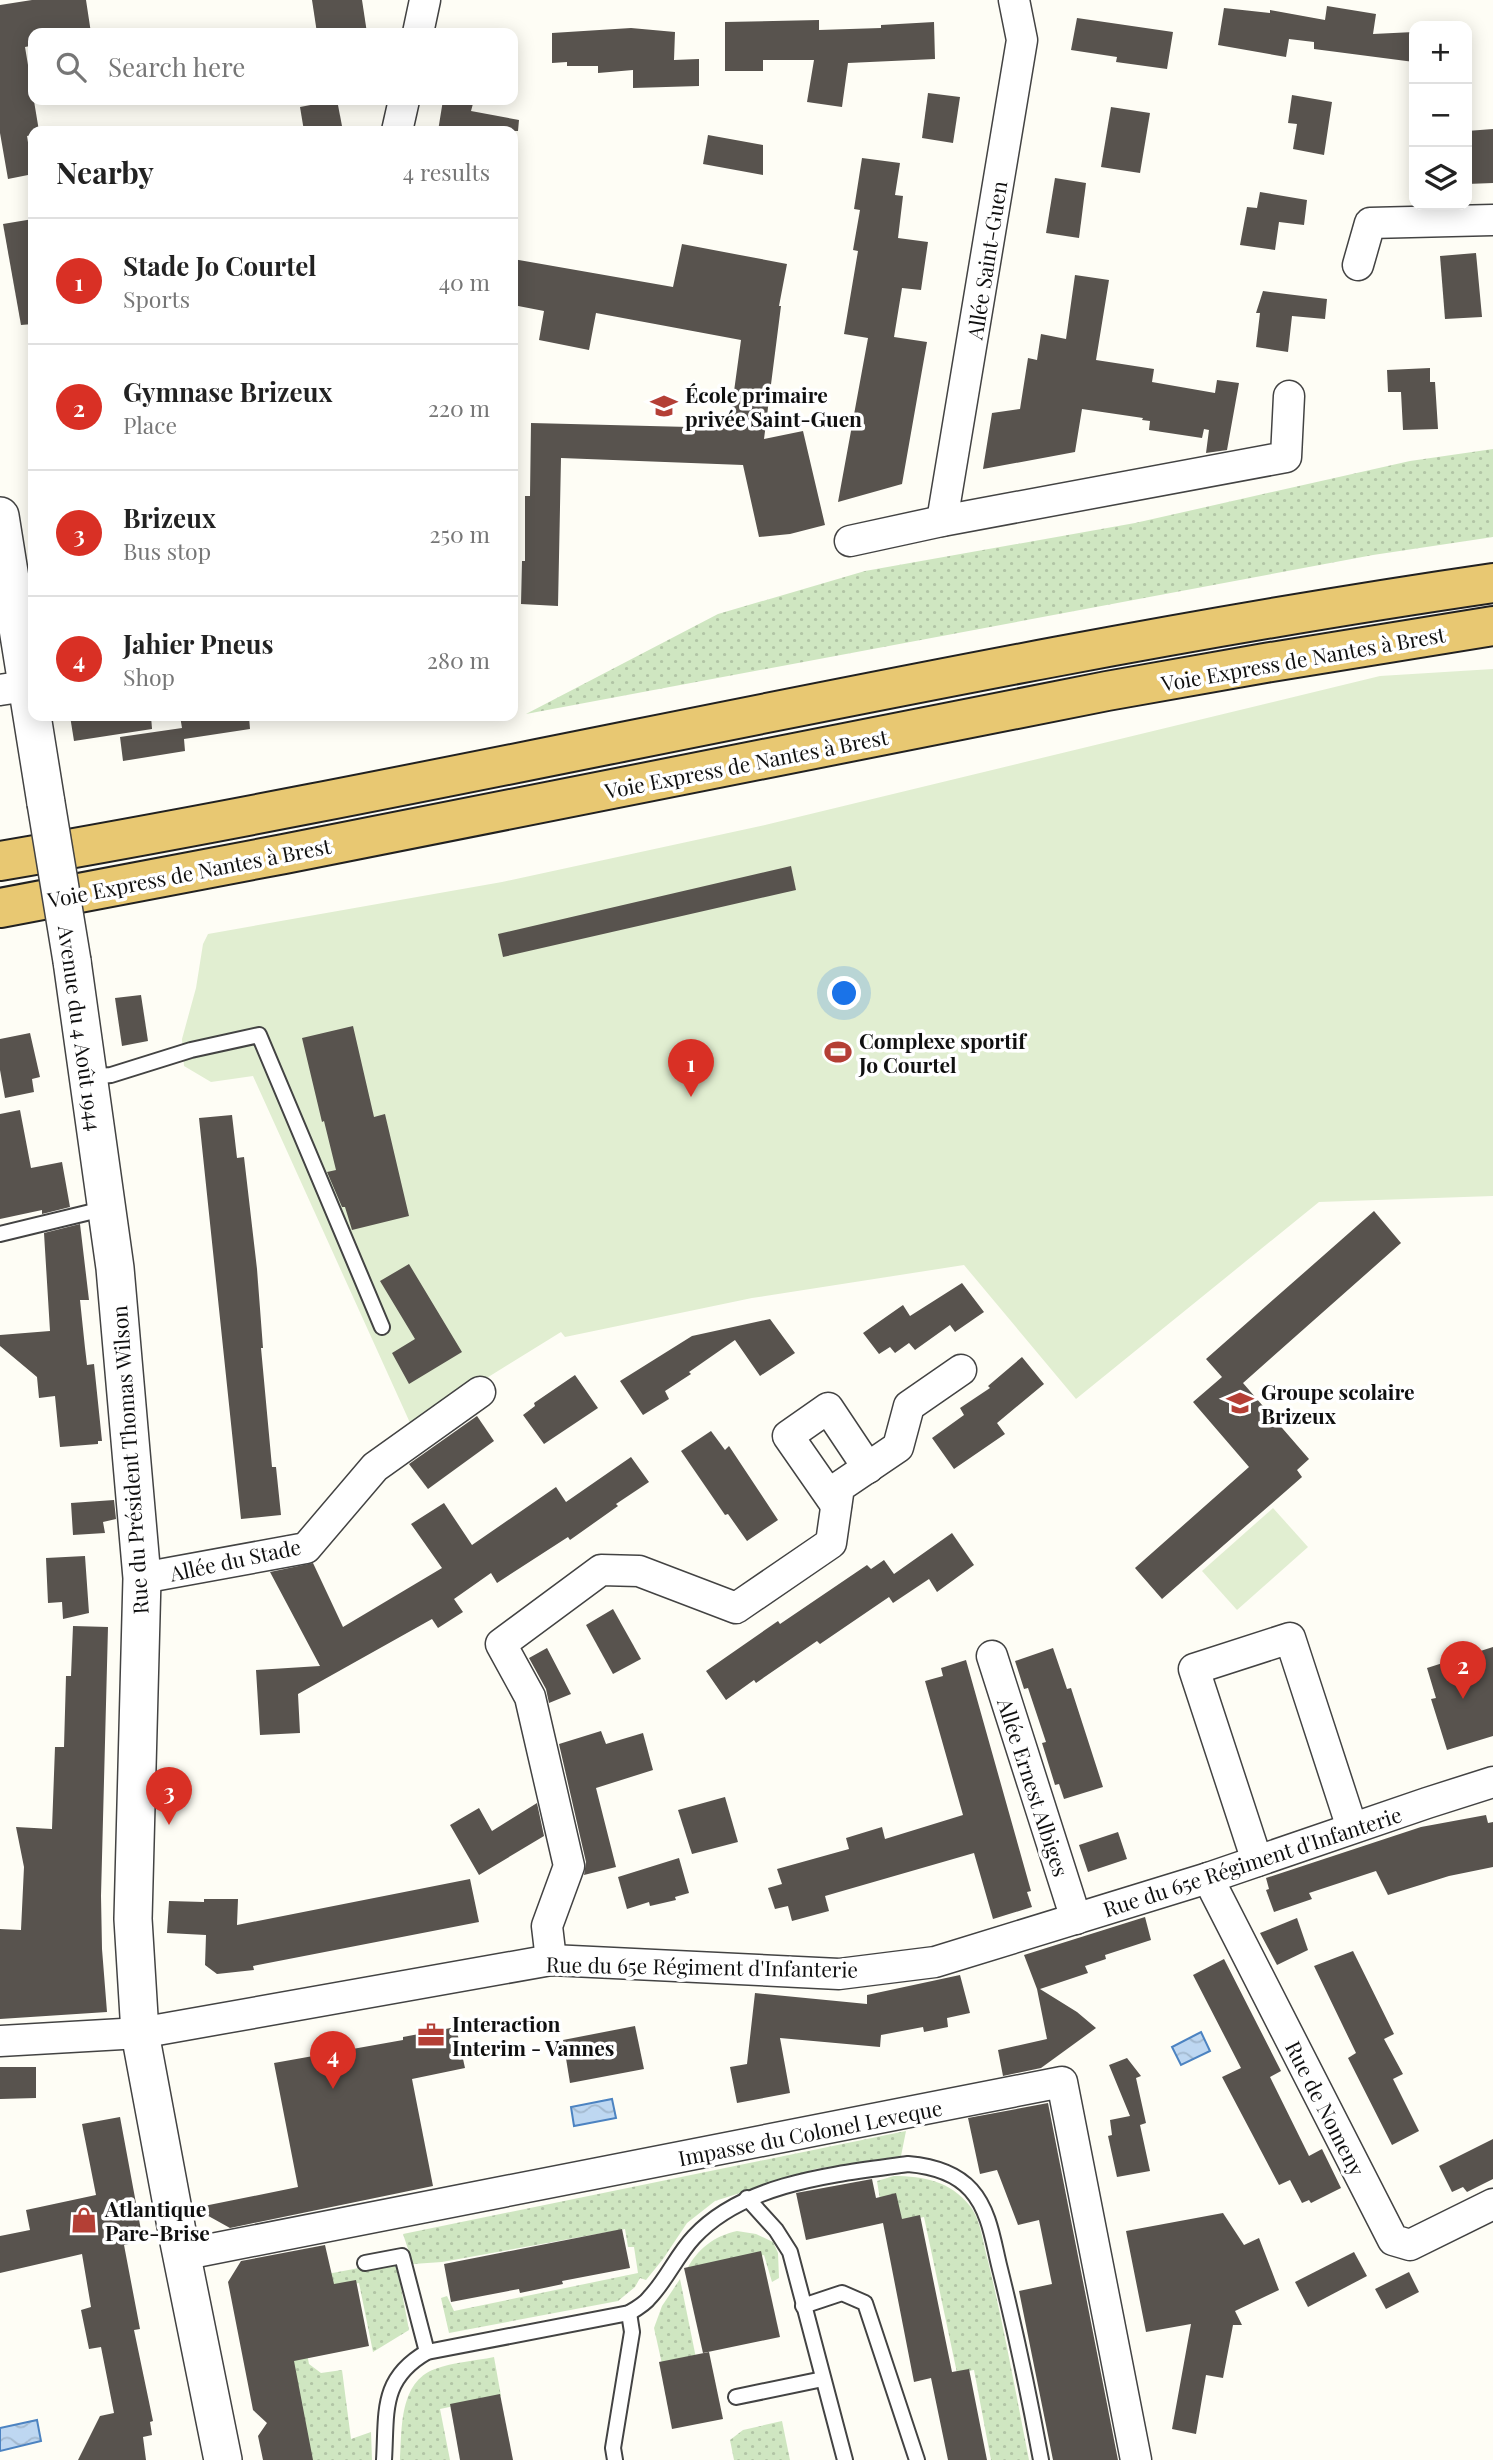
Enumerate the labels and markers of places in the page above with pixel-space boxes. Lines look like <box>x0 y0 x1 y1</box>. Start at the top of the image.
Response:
place label: École primaire privée Saint-Guen <box>685 380 862 432</box>
school or university icon: École primaire privée Saint-Guen <box>649 391 679 421</box>
place label: Complexe sportif Jo Courtel <box>858 1026 1028 1078</box>
sports icon: Complexe sportif Jo Courtel <box>823 1037 853 1067</box>
pin: 1 <box>668 1039 714 1097</box>
place label: Groupe scolaire Brizeux <box>1261 1377 1415 1429</box>
school or university icon: Groupe scolaire Brizeux <box>1225 1388 1255 1418</box>
pin: 2 <box>1440 1641 1486 1699</box>
pin: 3 <box>146 1767 192 1825</box>
place label: Interaction Interim - Vannes <box>452 2009 615 2061</box>
office icon: Interaction Interim - Vannes <box>416 2020 446 2050</box>
pin: 4 <box>310 2031 356 2089</box>
place label: Atlantique Pare-Brise <box>104 2194 210 2246</box>
shop icon: Atlantique Pare-Brise <box>69 2205 99 2235</box>

